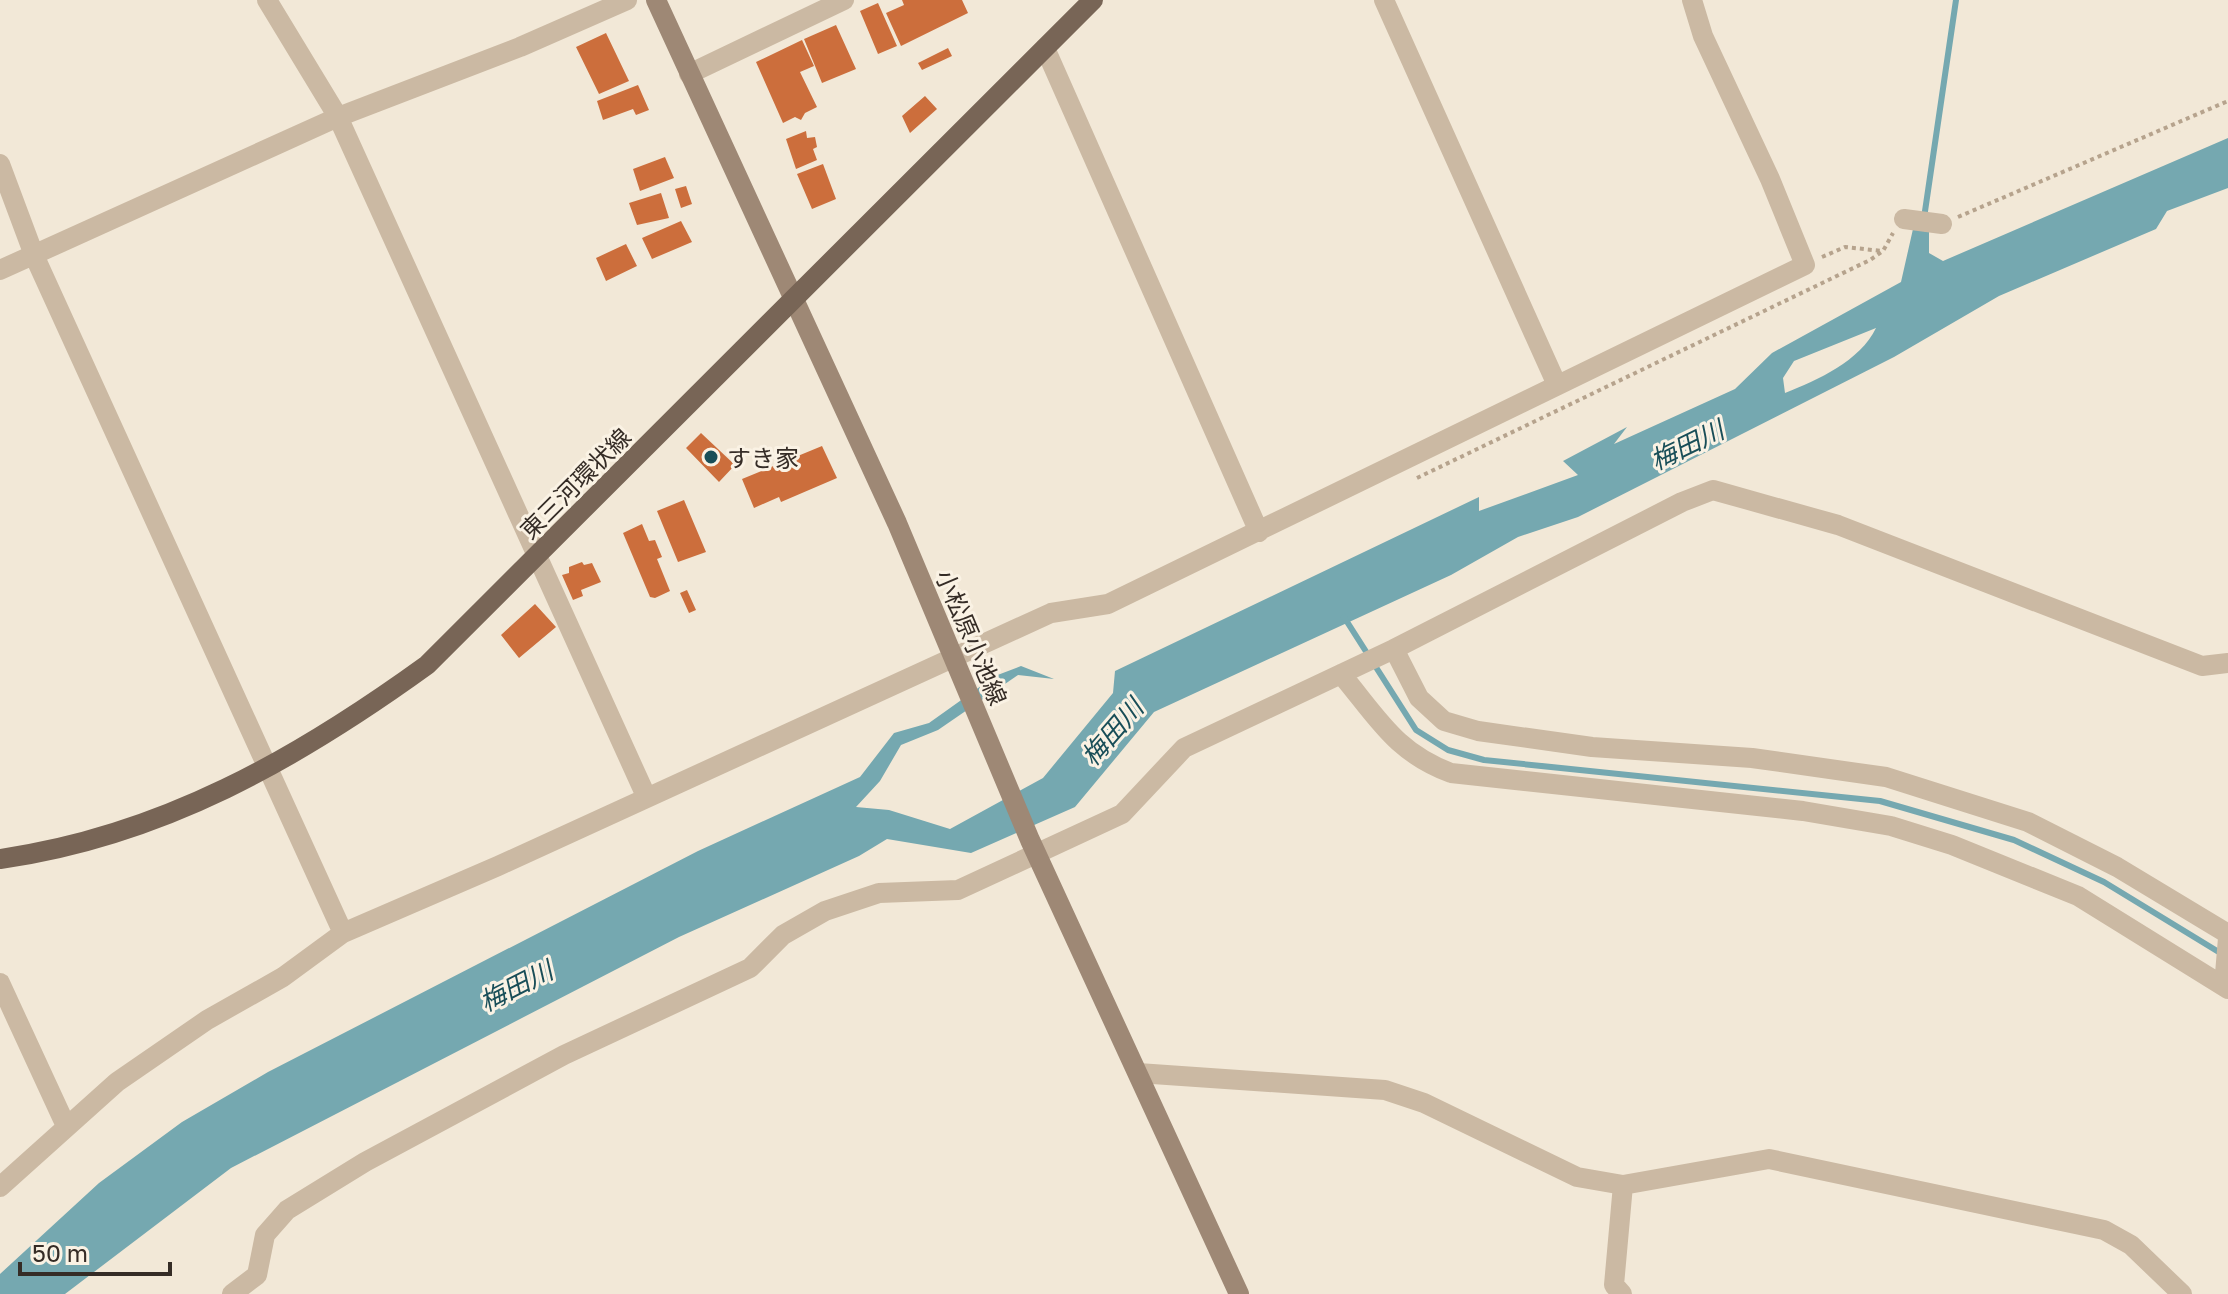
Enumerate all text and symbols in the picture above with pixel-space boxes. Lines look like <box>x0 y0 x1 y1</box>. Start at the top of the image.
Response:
water label: 梅田川 <box>1645 413 1732 476</box>
street label: 東三河環状線 <box>514 422 636 544</box>
place label: すき家 <box>727 443 799 472</box>
marker: すき家 <box>702 448 720 466</box>
street label: 小松原小池線 <box>931 565 1013 709</box>
water label: 梅田川 <box>1075 690 1151 772</box>
water label: 梅田川 <box>474 953 560 1018</box>
scale bar <box>20 1226 170 1276</box>
text: 50 m <box>32 1238 88 1267</box>

